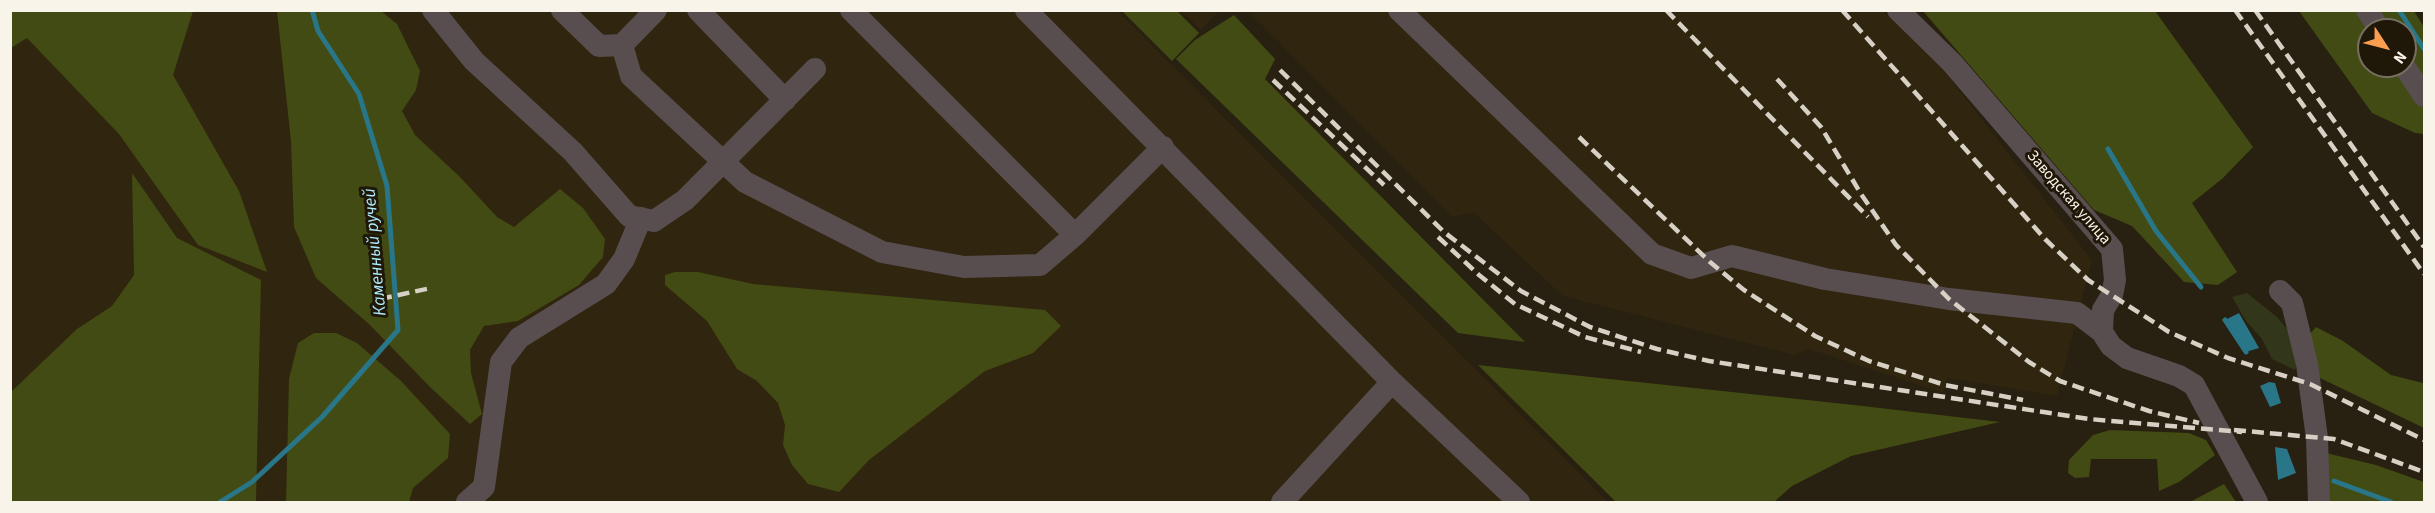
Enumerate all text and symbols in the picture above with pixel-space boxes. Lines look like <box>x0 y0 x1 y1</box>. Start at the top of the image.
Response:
north arrow <box>2357 18 2417 78</box>
text: N <box>2388 47 2412 68</box>
street label: Заводская улица <box>2022 147 2114 249</box>
water label: Каменный ручей <box>360 187 392 317</box>

